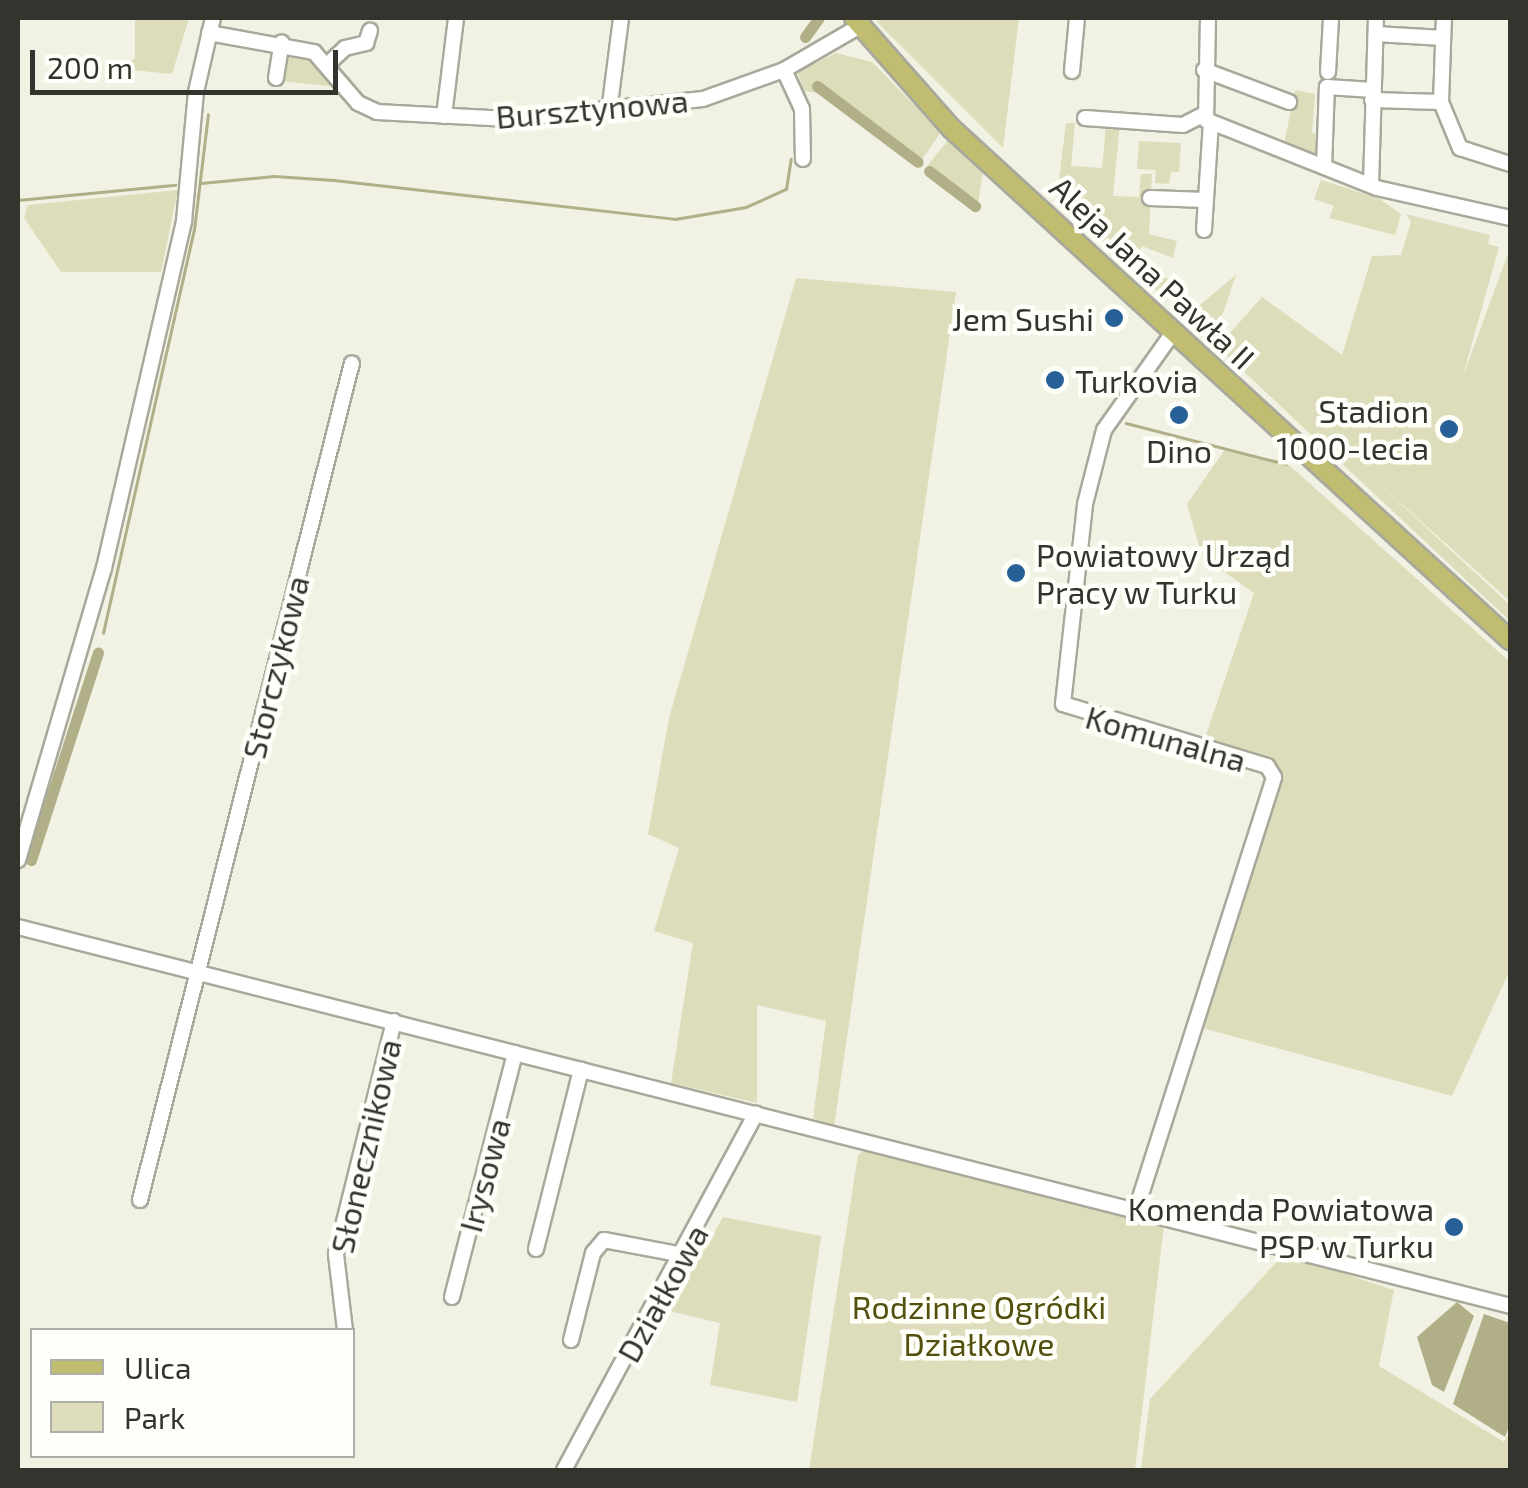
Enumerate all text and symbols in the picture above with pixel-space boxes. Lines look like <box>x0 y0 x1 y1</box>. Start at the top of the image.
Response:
scale bar <box>35 30 342 92</box>
text: 200 m <box>47 49 133 85</box>
street label: Bursztynowa <box>494 80 690 136</box>
street label: Aleja Jana Pawła II <box>1043 167 1263 377</box>
place label: Jem Sushi <box>952 299 1094 337</box>
marker: Jem Sushi <box>1103 307 1125 329</box>
place label: Turkovia <box>1075 361 1198 399</box>
marker: Turkovia <box>1044 369 1066 391</box>
place label: Stadion 1000-lecia <box>1276 392 1429 467</box>
marker: Dino <box>1168 404 1190 426</box>
marker: Stadion 1000-lecia <box>1438 418 1460 440</box>
place label: Dino <box>1146 431 1212 469</box>
place label: Powiatowy Urząd Pracy w Turku <box>1036 536 1292 611</box>
marker: Powiatowy Urząd Pracy w Turku <box>1005 562 1027 584</box>
street label: Storczykowa <box>234 572 316 762</box>
street label: Komunalna <box>1082 697 1250 779</box>
street label: Słonecznikowa <box>322 1035 408 1257</box>
street label: Irysowa <box>450 1114 518 1236</box>
place label: Komenda Powiatowa PSP w Turku <box>1128 1190 1434 1265</box>
marker: Komenda Powiatowa PSP w Turku <box>1443 1216 1465 1238</box>
street label: Działkowa <box>609 1218 715 1368</box>
park label: Rodzinne Ogródki Działkowe <box>852 1288 1106 1363</box>
legend <box>30 1328 355 1458</box>
text: Ulica <box>124 1349 191 1385</box>
text: Park <box>124 1399 185 1435</box>

